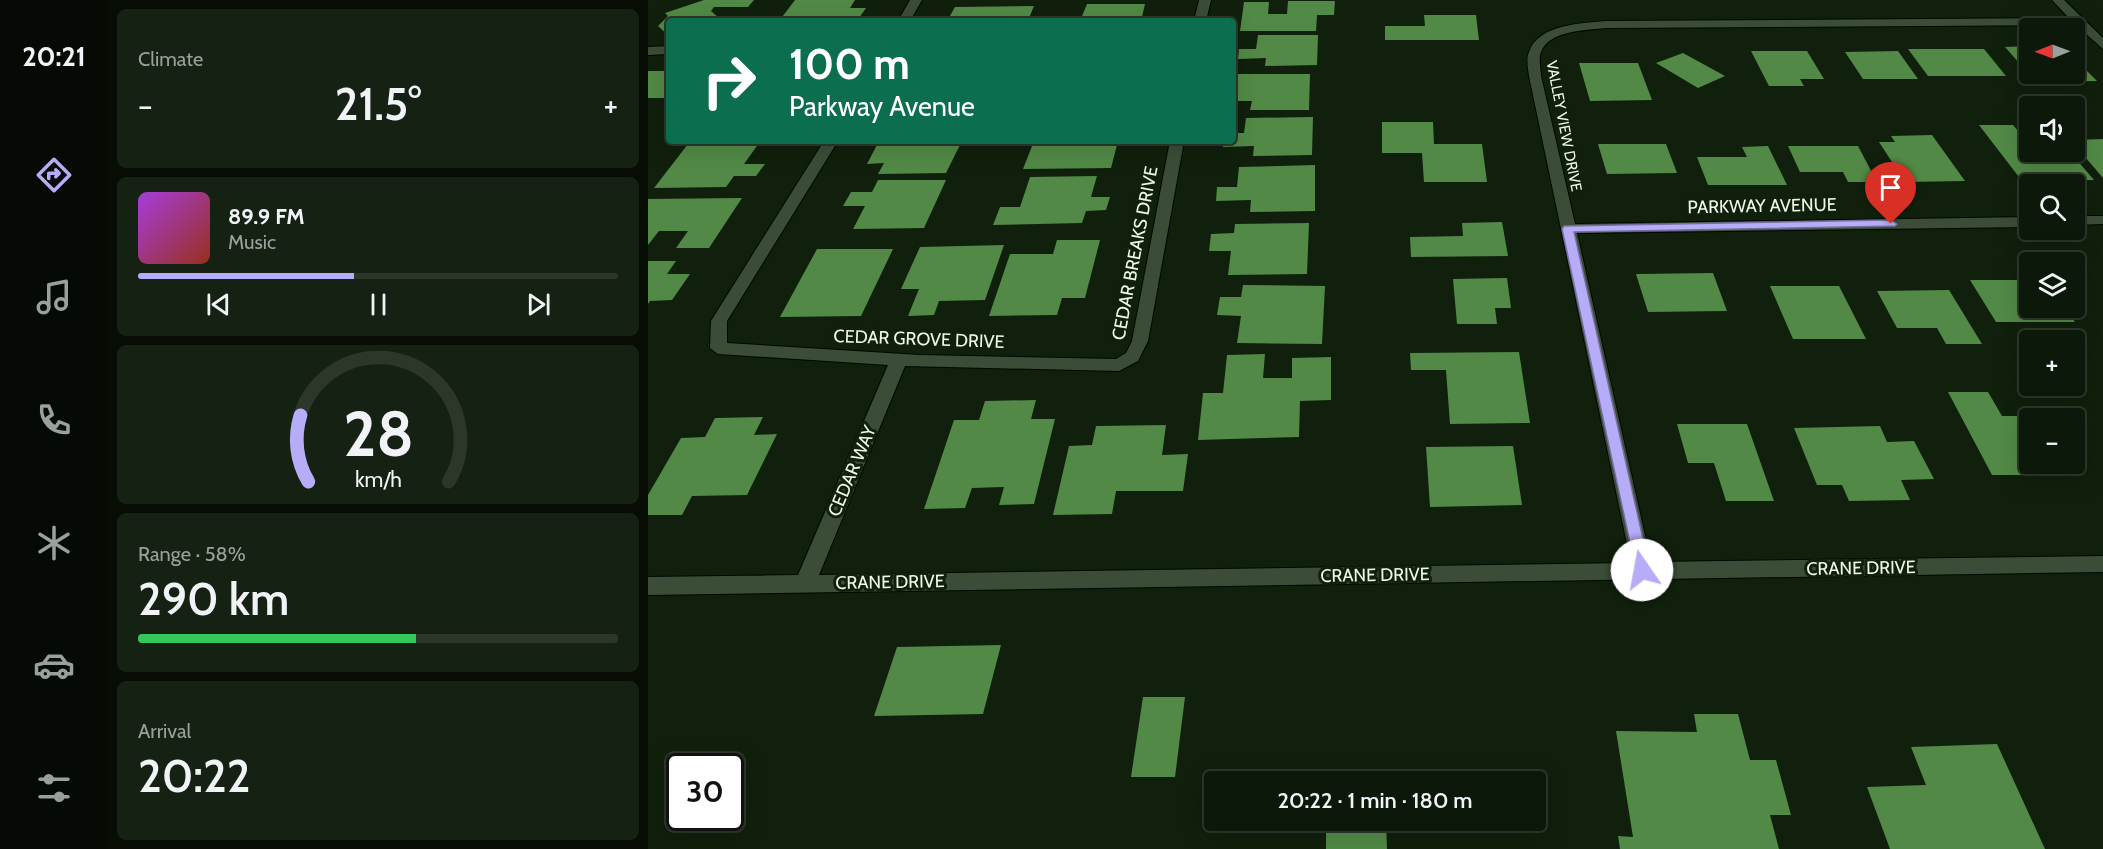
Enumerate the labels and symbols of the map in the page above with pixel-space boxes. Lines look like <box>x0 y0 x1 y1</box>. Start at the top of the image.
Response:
north arrow <box>2019 18 2085 84</box>
street label: VALLEY VIEW DRIVE <box>1542 59 1586 193</box>
pin <box>1865 162 1916 224</box>
street label: CEDAR BREAKS DRIVE <box>1107 164 1163 342</box>
street label: PARKWAY AVENUE <box>1687 194 1837 218</box>
street label: CEDAR GROVE DRIVE <box>833 325 1005 353</box>
street label: CEDAR WAY <box>823 422 881 520</box>
position arrow <box>1610 538 1674 602</box>
street label: CRANE DRIVE <box>1806 556 1916 580</box>
street label: CRANE DRIVE <box>1320 563 1430 587</box>
street label: CRANE DRIVE <box>835 570 945 594</box>
speed limit sign: 30 <box>666 753 744 831</box>

